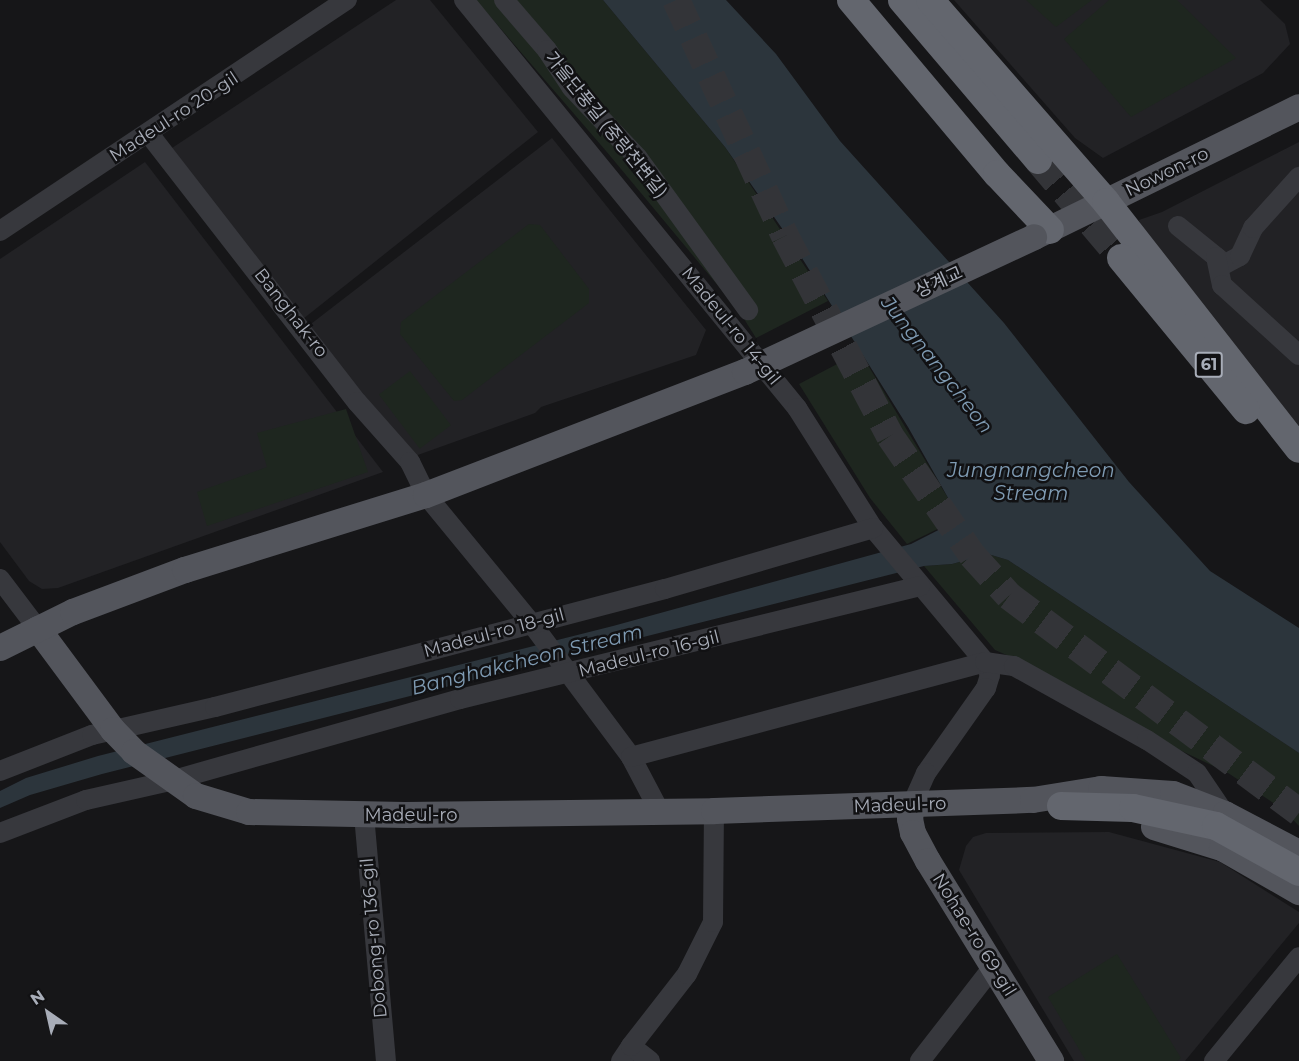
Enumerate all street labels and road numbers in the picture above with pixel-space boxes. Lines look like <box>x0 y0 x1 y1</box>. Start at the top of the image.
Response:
street label: 가을단풍길 (중랑천변길) <box>540 47 672 203</box>
street label: Madeul-ro 20-gil <box>106 67 242 167</box>
street label: Nowon-ro <box>1122 143 1212 201</box>
street label: 상계교 <box>912 262 966 302</box>
street label: Madeul-ro 14-gil <box>677 263 785 389</box>
street label: Banghak-ro <box>250 264 332 362</box>
road number: 61 <box>1194 352 1224 378</box>
street label: Madeul-ro 18-gil <box>421 604 567 662</box>
street label: Madeul-ro 16-gil <box>576 626 722 682</box>
street label: Madeul-ro <box>853 793 947 817</box>
street label: Madeul-ro <box>365 804 457 826</box>
street label: Dobong-ro 136-gil <box>356 857 392 1019</box>
street label: Nohae-ro 69-gil <box>928 870 1020 1000</box>

